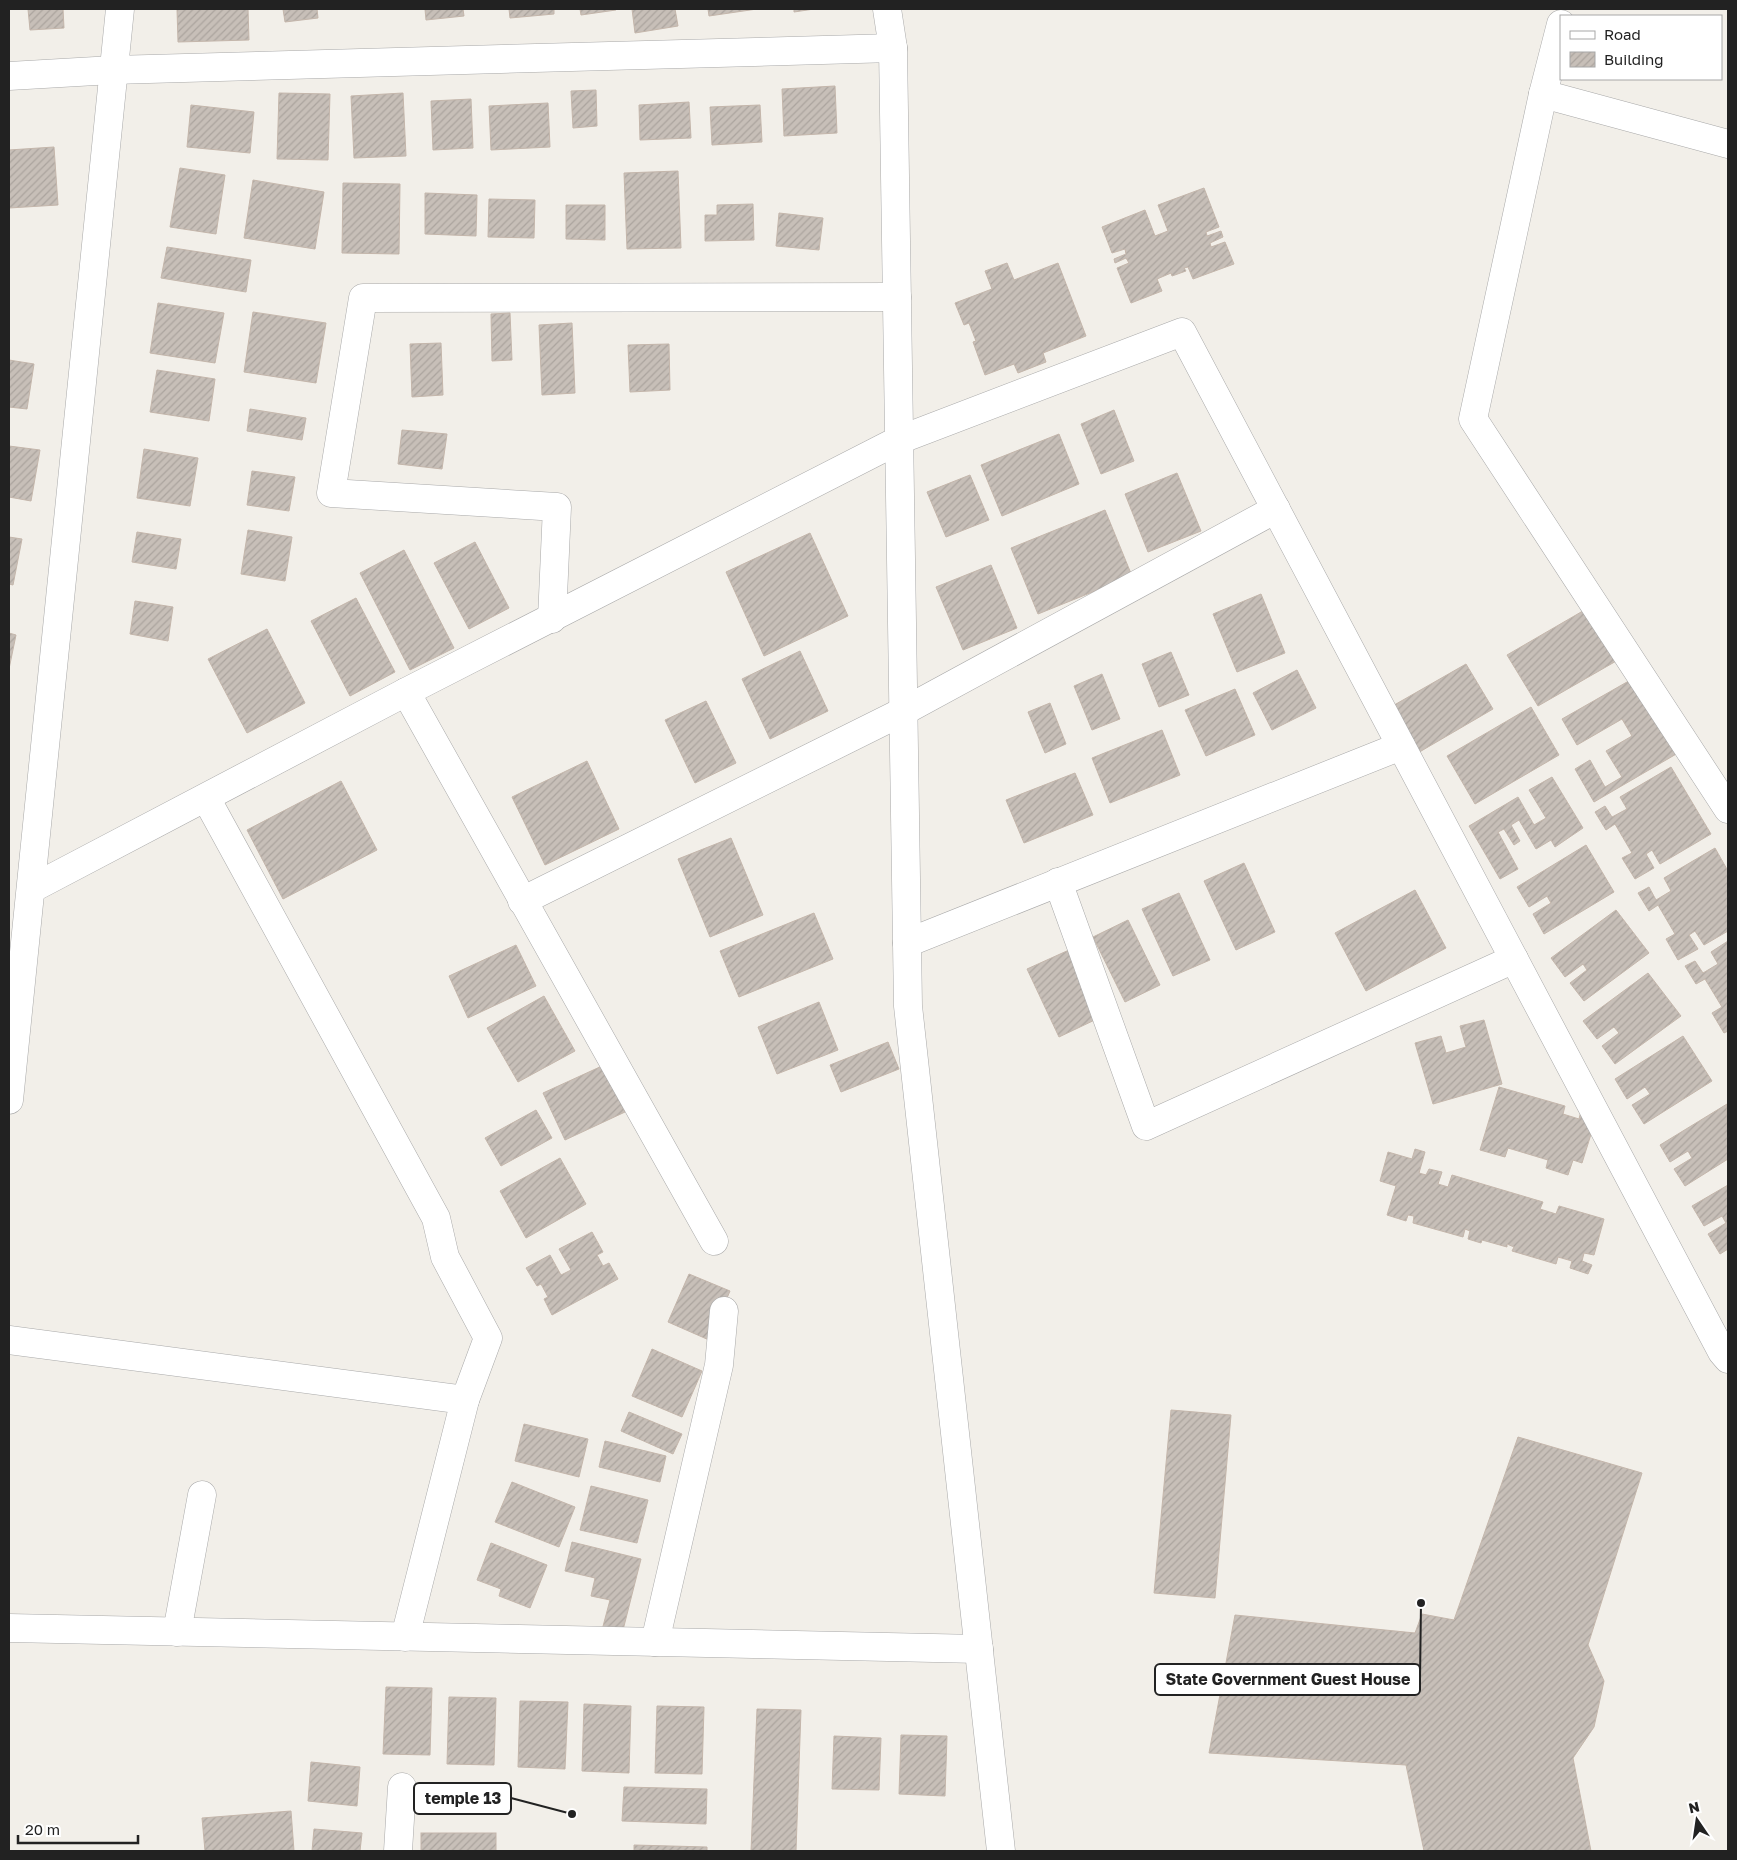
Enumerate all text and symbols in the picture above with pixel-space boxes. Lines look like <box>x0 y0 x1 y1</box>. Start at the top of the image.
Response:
legend <box>1560 15 1722 80</box>
text: Road <box>1604 25 1641 43</box>
text: Building <box>1604 50 1664 68</box>
callout: State Government Guest House <box>1155 1664 1420 1695</box>
text: State Government Guest House <box>1166 1669 1410 1689</box>
callout: temple 13 <box>414 1783 511 1814</box>
text: temple 13 <box>425 1788 501 1808</box>
north arrow <box>1672 1795 1722 1845</box>
text: N <box>1687 1797 1701 1816</box>
scale bar <box>18 1812 138 1844</box>
text: 20 m <box>25 1820 60 1838</box>

